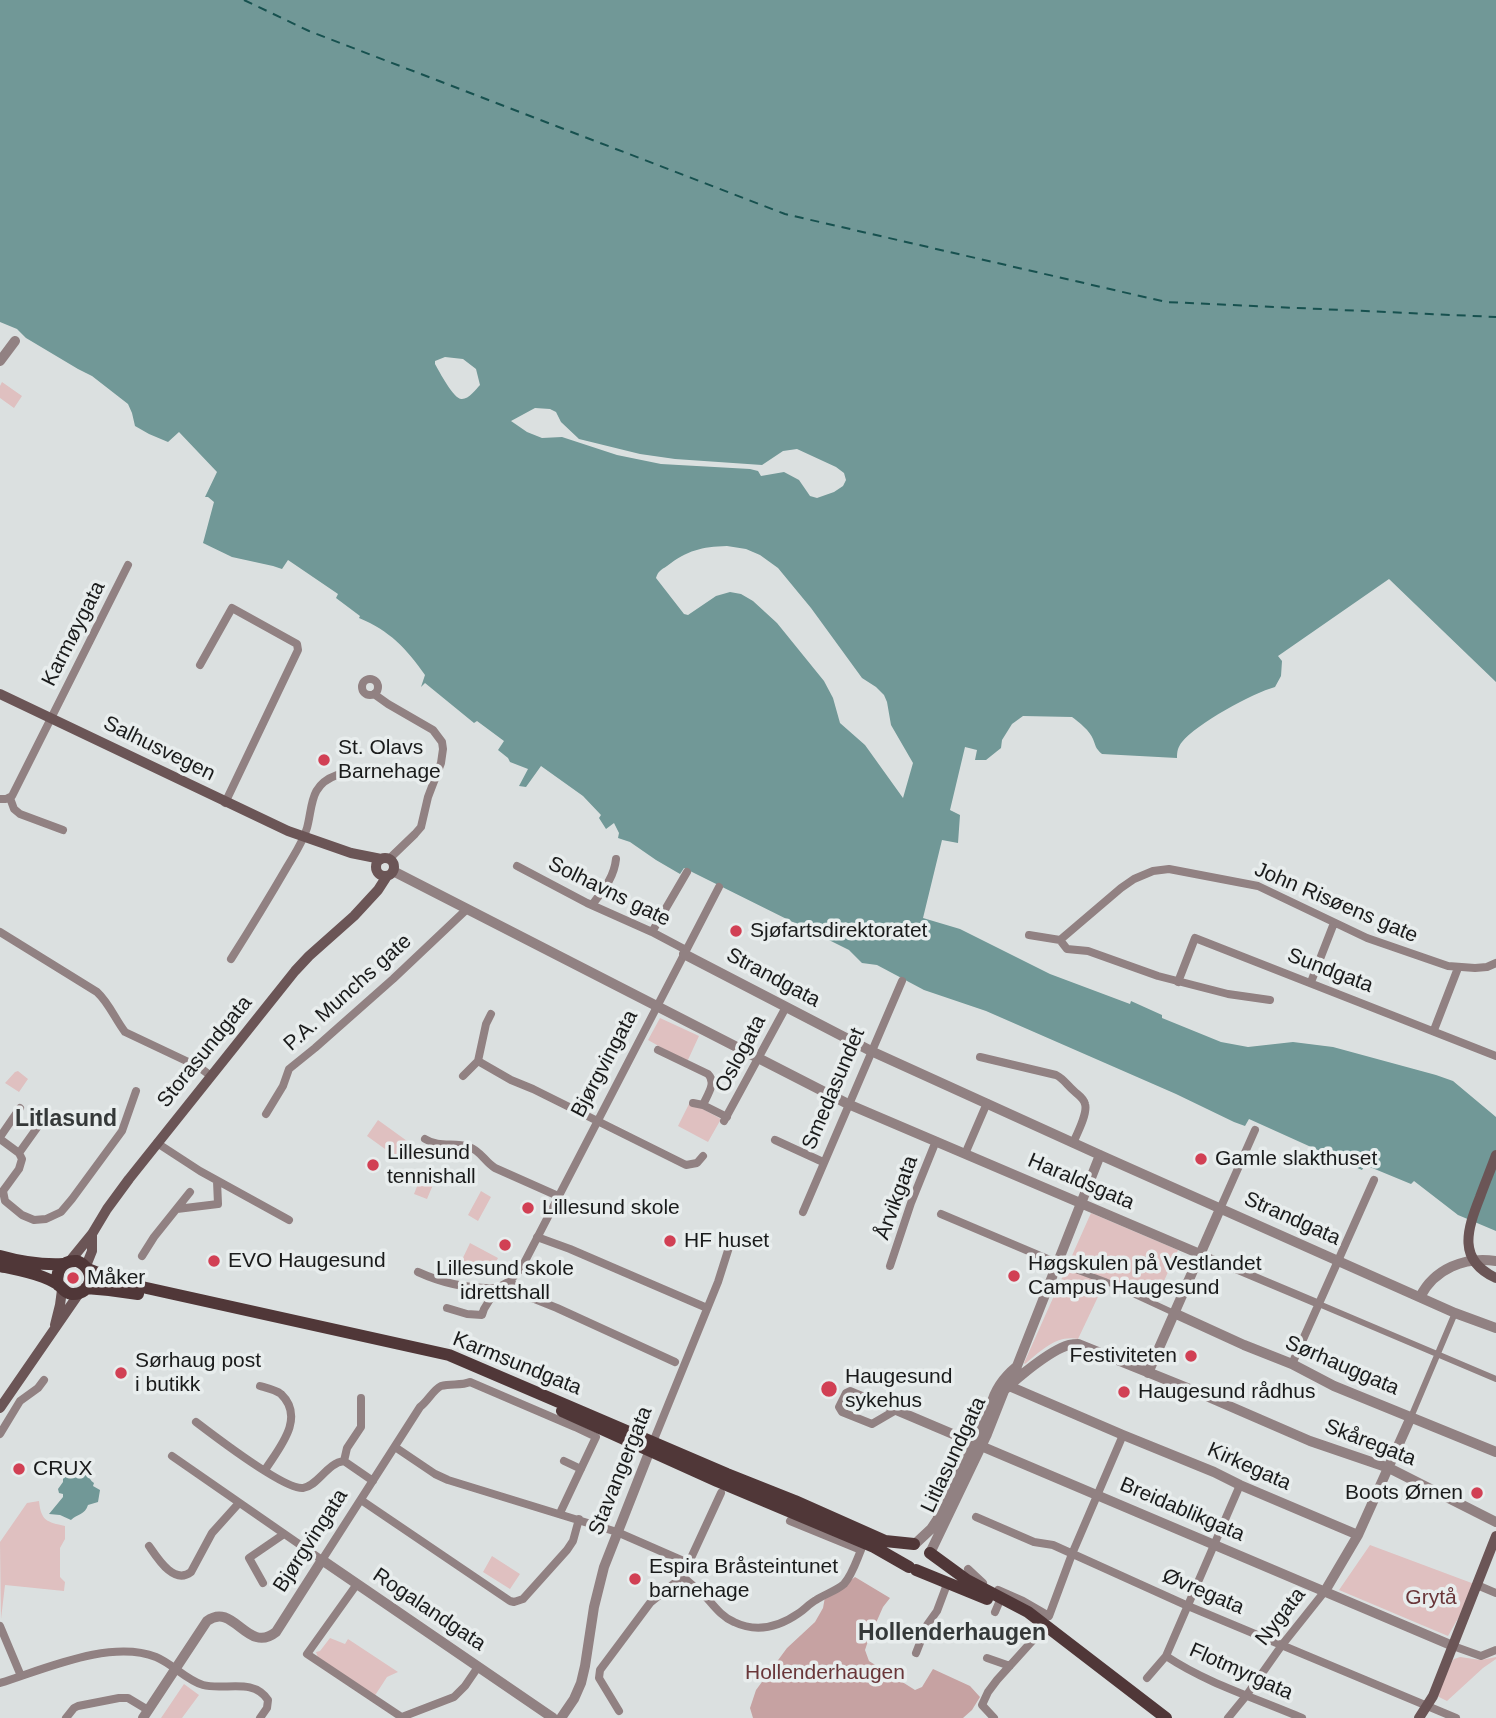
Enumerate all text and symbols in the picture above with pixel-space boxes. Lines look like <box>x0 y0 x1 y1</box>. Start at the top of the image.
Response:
street label: Karmøygata <box>37 577 111 691</box>
street label: Salhusvegen <box>99 711 219 787</box>
place label: St. Olavs Barnehage <box>338 735 441 785</box>
marker: St. Olavs Barnehage <box>316 752 332 768</box>
street label: Solhavns gate <box>544 852 674 932</box>
street label: John Risøens gate <box>1250 857 1422 949</box>
place label: Sjøfartsdirektoratet <box>750 918 927 944</box>
marker: Sjøfartsdirektoratet <box>728 923 744 939</box>
street label: P.A. Munchs gate <box>279 929 417 1057</box>
street label: Strandgata <box>722 943 824 1013</box>
street label: Sundgata <box>1284 943 1376 999</box>
street label: Storasundgata <box>152 991 258 1113</box>
street label: Bjørgvingata <box>566 1006 644 1122</box>
street label: Oslogata <box>710 1011 772 1097</box>
street label: Smedasundet <box>797 1024 871 1154</box>
district label: Litlasund <box>15 1106 117 1134</box>
place label: Lillesund tennishall <box>387 1140 476 1190</box>
place label: Gamle slakthuset <box>1215 1146 1377 1172</box>
street label: Haraldsgata <box>1024 1148 1138 1216</box>
marker: Gamle slakthuset <box>1193 1151 1209 1167</box>
street label: Årvikgata <box>870 1153 924 1243</box>
marker: Lillesund tennishall <box>365 1157 381 1173</box>
street label: Strandgata <box>1240 1187 1344 1251</box>
place label: Lillesund skole <box>542 1195 680 1221</box>
marker: Lillesund skole <box>520 1200 536 1216</box>
place label: HF huset <box>684 1228 769 1254</box>
marker: HF huset <box>662 1233 678 1249</box>
marker: Lillesund skole idrettshall <box>497 1237 513 1253</box>
place label: EVO Haugesund <box>228 1248 386 1274</box>
place label: Høgskulen på Vestlandet Campus Haugesund <box>1028 1251 1261 1301</box>
marker: EVO Haugesund <box>206 1253 222 1269</box>
place label: Lillesund skole idrettshall <box>436 1256 574 1306</box>
place label: Måker <box>87 1265 145 1291</box>
marker: Høgskulen på Vestlandet Campus Haugesund <box>1006 1268 1022 1284</box>
marker: Måker <box>65 1270 81 1286</box>
street label: Karmsundgata <box>449 1327 585 1401</box>
street label: Sørhauggata <box>1281 1331 1403 1401</box>
place label: Festiviteten <box>1070 1343 1177 1369</box>
place label: Sørhaug post i butikk <box>135 1348 261 1398</box>
marker: Festiviteten <box>1183 1348 1199 1364</box>
place label: Haugesund sykehus <box>845 1364 952 1414</box>
marker: Sørhaug post i butikk <box>113 1365 129 1381</box>
marker: Haugesund sykehus <box>819 1379 839 1399</box>
place label: Haugesund rådhus <box>1138 1379 1315 1405</box>
marker: Haugesund rådhus <box>1116 1384 1132 1400</box>
street label: Litlasundgata <box>916 1393 992 1517</box>
street label: Stavangergata <box>584 1403 658 1539</box>
street label: Skåregata <box>1321 1414 1419 1472</box>
street label: Kirkegata <box>1203 1437 1295 1497</box>
place label: CRUX <box>33 1456 93 1482</box>
marker: CRUX <box>11 1461 27 1477</box>
street label: Breidablikgata <box>1116 1472 1248 1548</box>
place label: Boots Ørnen <box>1345 1480 1463 1506</box>
street label: Bjørgvingata <box>268 1485 354 1597</box>
marker: Boots Ørnen <box>1469 1485 1485 1501</box>
place label: Espira Bråsteintunet barnehage <box>649 1554 838 1604</box>
street label: Rogalandgata <box>368 1563 490 1657</box>
street label: Øvregata <box>1158 1564 1248 1620</box>
marker: Espira Bråsteintunet barnehage <box>627 1571 643 1587</box>
street label: Nygata <box>1251 1583 1311 1651</box>
park label: Grytå <box>1405 1585 1457 1611</box>
district label: Hollenderhaugen <box>858 1620 1046 1648</box>
street label: Flotmyrgata <box>1185 1638 1297 1706</box>
park label: Hollenderhaugen <box>745 1660 905 1686</box>

